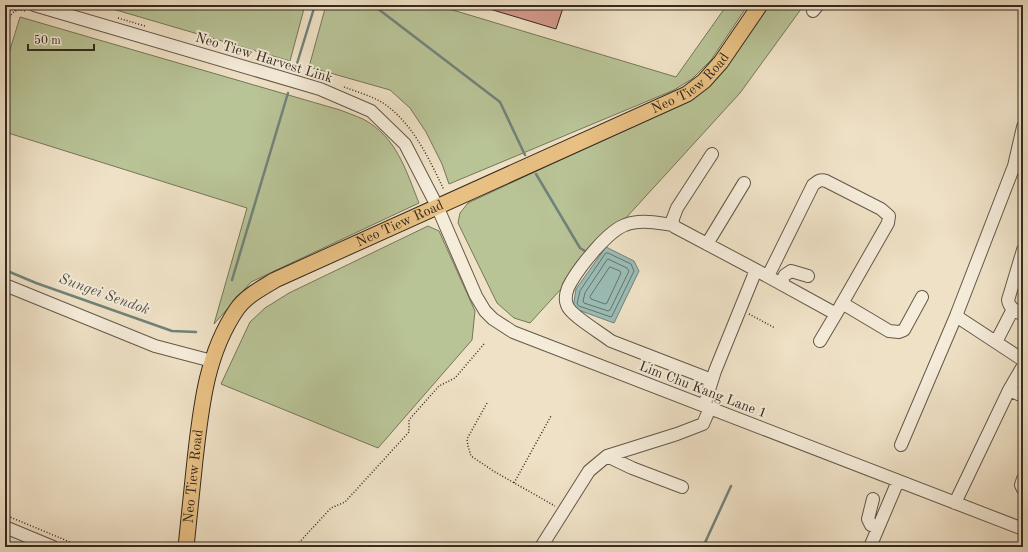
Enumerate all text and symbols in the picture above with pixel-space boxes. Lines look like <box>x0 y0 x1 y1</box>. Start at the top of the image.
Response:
scale bar <box>28 26 94 52</box>
street label: Neo Tiew Harvest Link <box>194 30 334 86</box>
text: 50 m <box>34 34 61 47</box>
street label: Neo Tiew Road <box>649 50 732 116</box>
street label: Neo Tiew Road <box>354 198 446 249</box>
water label: Sungei Sendok <box>57 272 151 318</box>
street label: Lim Chu Kang Lane 1 <box>637 359 769 421</box>
street label: Neo Tiew Road <box>181 429 206 524</box>

